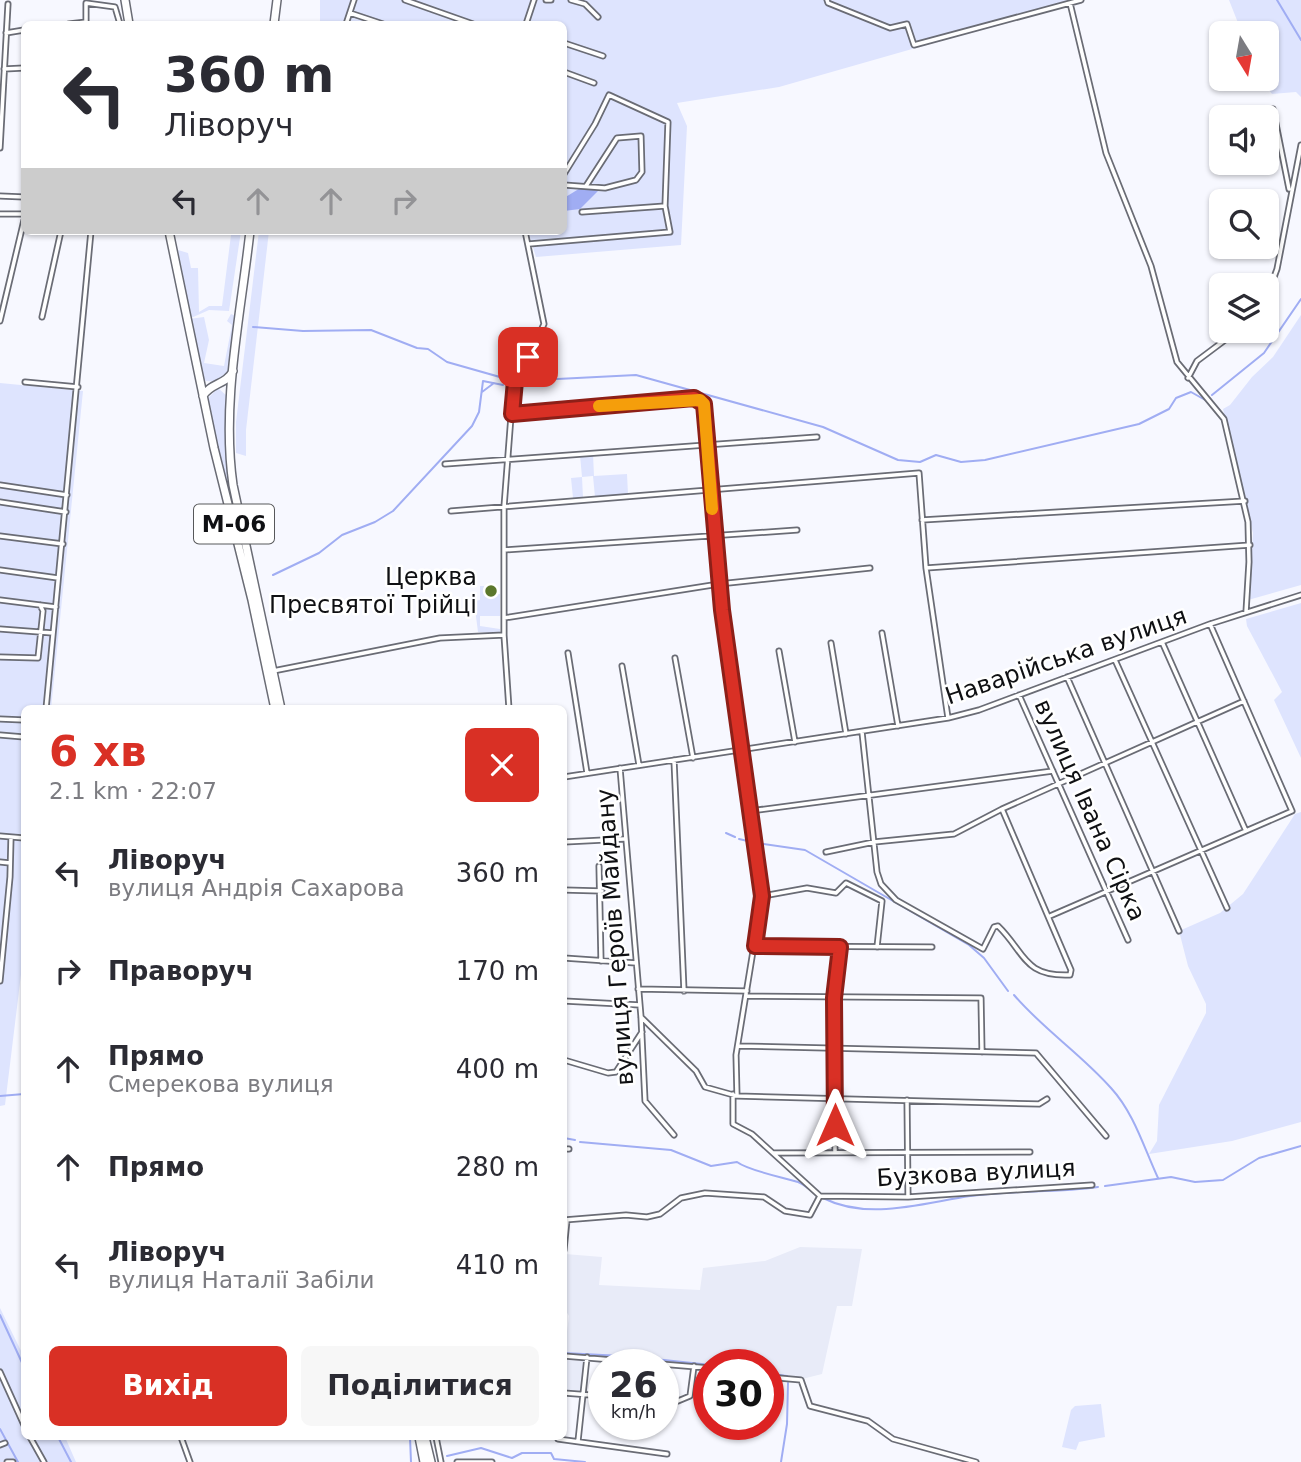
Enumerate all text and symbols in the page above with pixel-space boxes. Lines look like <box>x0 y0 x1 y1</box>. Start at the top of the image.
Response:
north arrow <box>1209 21 1279 91</box>
map controls <box>1209 21 1279 343</box>
text: 360 m <box>164 47 334 104</box>
icon: left <box>49 49 140 140</box>
button: sound <box>1209 105 1279 175</box>
text: Ліворуч <box>164 106 294 144</box>
icon: left <box>166 182 204 220</box>
icon: ahead <box>239 182 277 220</box>
icon: ahead <box>312 182 350 220</box>
icon: right <box>385 182 423 220</box>
button: search <box>1209 189 1279 259</box>
button: layers <box>1209 273 1279 343</box>
pin <box>498 327 558 387</box>
icon: arrive <box>509 338 547 376</box>
road number: М-06 <box>194 504 274 544</box>
place label: Церква Пресвятої Трійці <box>269 563 477 619</box>
marker: Церква Пресвятої Трійці <box>483 583 499 599</box>
street label: Наварійська вулиця <box>942 602 1190 710</box>
street label: вулиця Івана Сірка <box>1029 695 1151 925</box>
text: 6 хв <box>49 727 147 776</box>
button: close <box>465 728 539 802</box>
text: 2.1 km · 22:07 <box>49 778 217 804</box>
street label: вулиця Героїв Майдану <box>591 788 639 1086</box>
text: Ліворуч <box>108 845 226 875</box>
icon: left <box>49 854 87 892</box>
text: 360 m <box>456 858 539 888</box>
text: вулиця Андрія Сахарова <box>108 875 405 901</box>
icon: right <box>49 952 87 990</box>
text: Праворуч <box>108 956 254 986</box>
text: 170 m <box>456 956 539 986</box>
text: Прямо <box>108 1041 204 1071</box>
icon: ahead <box>49 1050 87 1088</box>
text: 400 m <box>456 1054 539 1084</box>
text: Смерекова вулиця <box>108 1071 334 1097</box>
position arrow <box>798 1088 872 1162</box>
icon: ahead <box>49 1148 87 1186</box>
text: Прямо <box>108 1152 204 1182</box>
text: 280 m <box>456 1152 539 1182</box>
street label: Бузкова вулиця <box>876 1154 1076 1192</box>
text: Ліворуч <box>108 1237 226 1267</box>
icon: left <box>49 1246 87 1284</box>
text: 410 m <box>456 1250 539 1280</box>
text: вулиця Наталії Забіли <box>108 1267 374 1293</box>
button: Вихід <box>49 1346 287 1426</box>
button: Поділитися <box>301 1346 539 1426</box>
speed limit sign: 30 <box>693 1349 784 1440</box>
text: 26 <box>609 1365 658 1405</box>
text: km/h <box>611 1401 656 1422</box>

